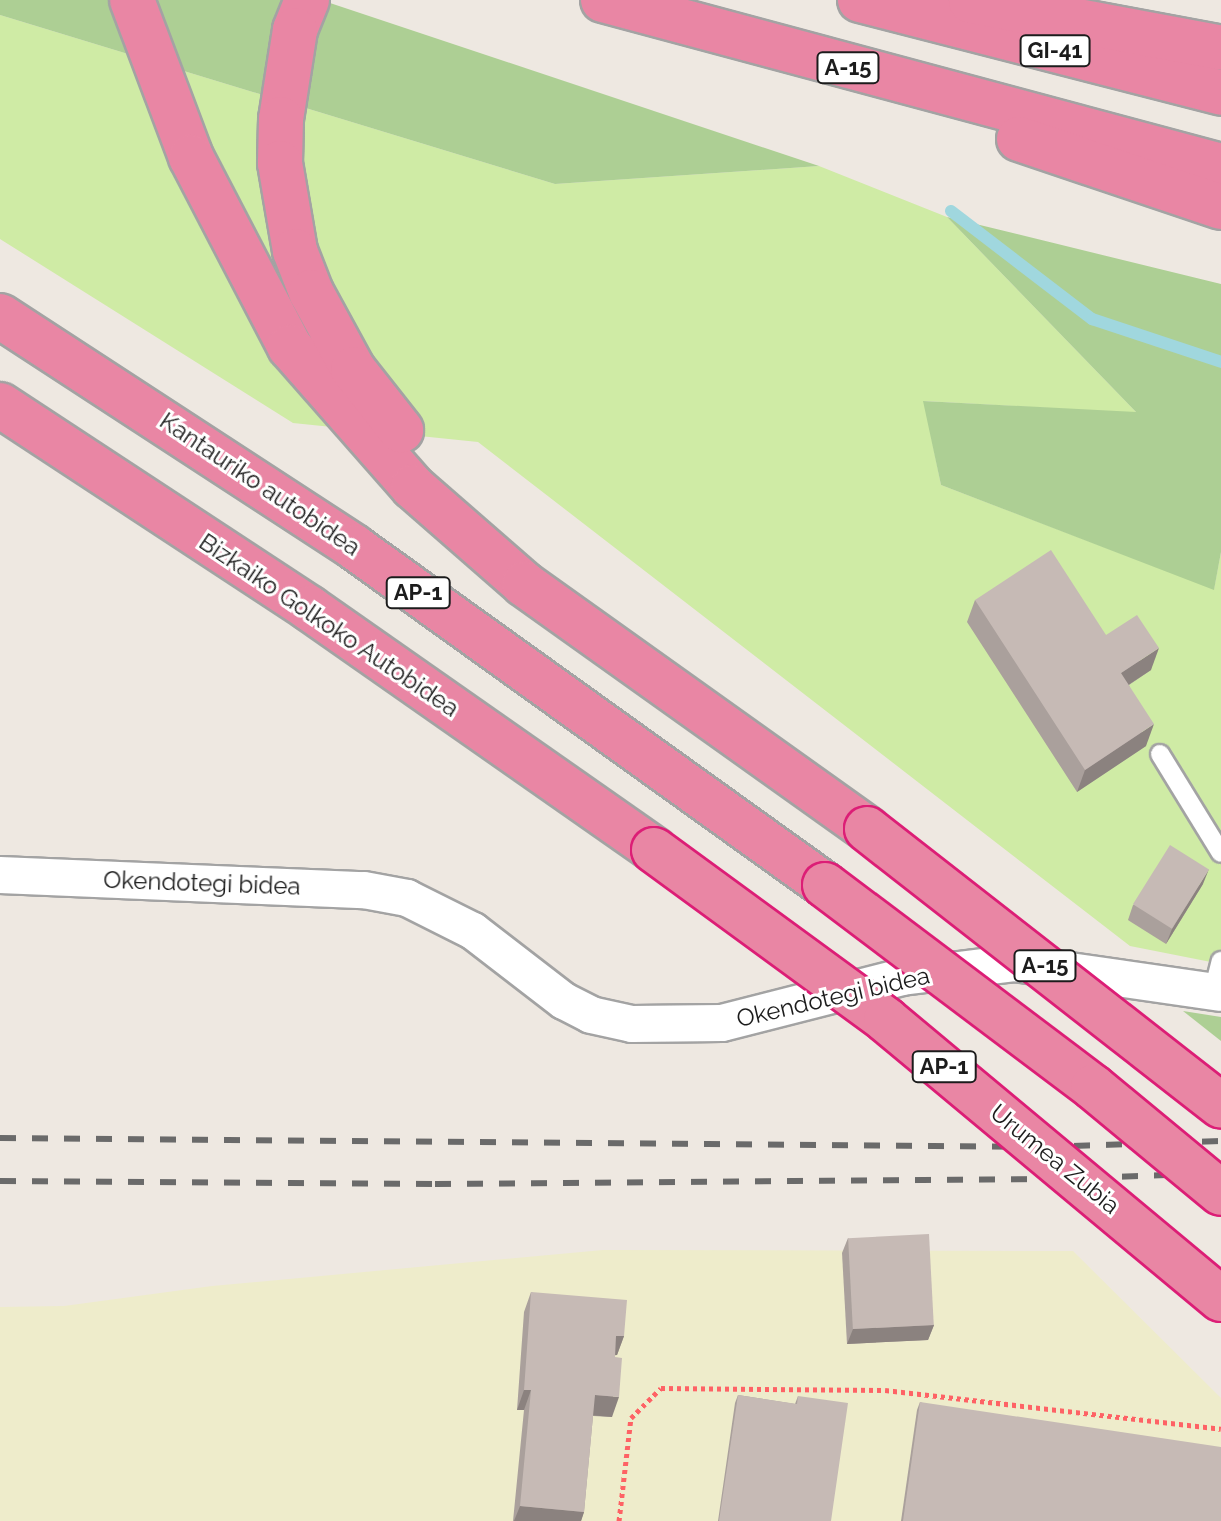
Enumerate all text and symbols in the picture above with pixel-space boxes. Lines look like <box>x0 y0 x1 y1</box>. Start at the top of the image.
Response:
road number: GI-41 <box>1019 33 1091 69</box>
road number: A-15 <box>816 50 880 86</box>
street label: Kantauriko autobidea <box>154 406 366 562</box>
street label: Bizkaiko Golkoko Autobidea <box>193 527 465 723</box>
road number: AP-1 <box>384 575 452 611</box>
street label: Okendotegi bidea <box>103 865 301 901</box>
road number: A-15 <box>1013 948 1077 984</box>
street label: Okendotegi bidea <box>734 961 932 1033</box>
road number: AP-1 <box>910 1049 978 1085</box>
street label: Urumea Zubia <box>984 1098 1126 1220</box>

